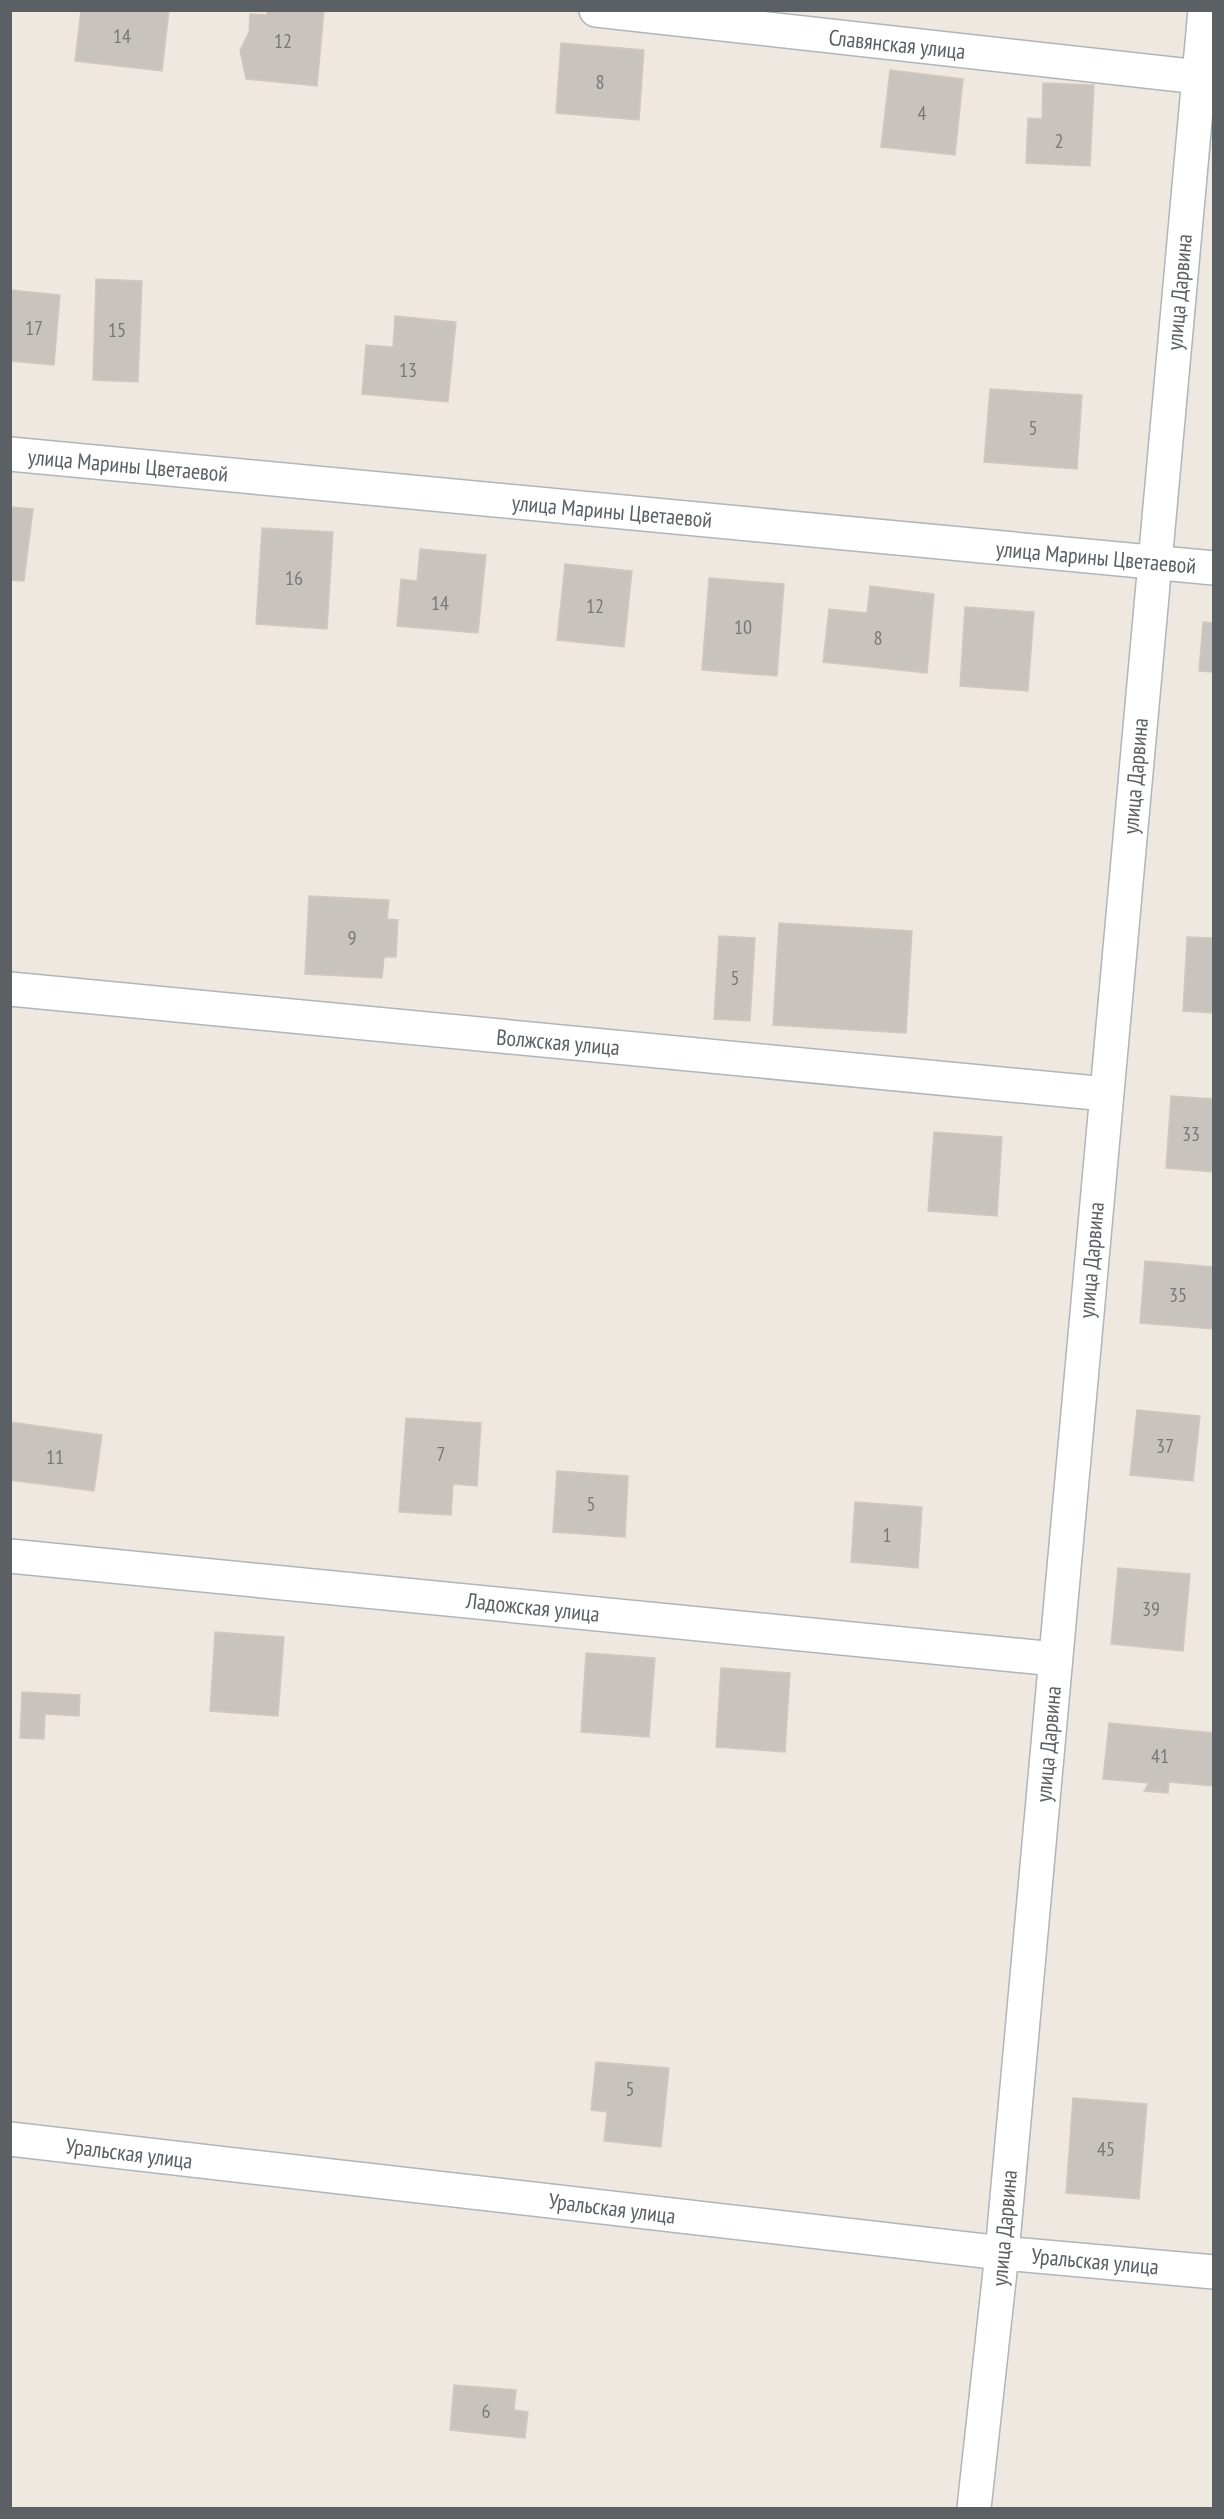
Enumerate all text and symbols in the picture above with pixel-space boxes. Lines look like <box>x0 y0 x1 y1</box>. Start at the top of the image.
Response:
house number: 14 <box>113 23 131 49</box>
street label: Славянская улица <box>827 23 967 65</box>
house number: 12 <box>274 28 292 54</box>
house number: 8 <box>596 69 605 95</box>
house number: 4 <box>918 100 927 126</box>
house number: 2 <box>1055 128 1064 154</box>
street label: улица Дарвина <box>1160 233 1198 351</box>
house number: 17 <box>25 315 43 341</box>
house number: 15 <box>108 317 126 343</box>
house number: 13 <box>399 357 417 383</box>
house number: 5 <box>1029 415 1038 441</box>
street label: улица Марины Цветаевой <box>27 442 229 488</box>
street label: улица Марины Цветаевой <box>511 488 713 534</box>
street label: улица Марины Цветаевой <box>995 534 1197 580</box>
house number: 16 <box>285 565 303 591</box>
house number: 14 <box>431 590 449 616</box>
house number: 12 <box>586 593 604 619</box>
house number: 10 <box>734 614 752 640</box>
house number: 8 <box>874 625 883 651</box>
street label: улица Дарвина <box>1116 717 1154 835</box>
house number: 9 <box>348 925 357 951</box>
house number: 5 <box>731 965 740 991</box>
street label: Волжская улица <box>495 1023 621 1061</box>
house number: 33 <box>1182 1121 1200 1147</box>
street label: улица Дарвина <box>1072 1201 1110 1319</box>
house number: 35 <box>1169 1282 1187 1308</box>
house number: 37 <box>1156 1433 1174 1459</box>
house number: 7 <box>437 1441 446 1467</box>
house number: 11 <box>46 1444 64 1470</box>
house number: 5 <box>587 1491 596 1517</box>
house number: 1 <box>883 1522 892 1548</box>
street label: Ладожская улица <box>464 1586 601 1628</box>
house number: 39 <box>1142 1596 1160 1622</box>
street label: улица Дарвина <box>1029 1685 1067 1803</box>
house number: 41 <box>1151 1743 1169 1769</box>
house number: 5 <box>626 2076 635 2102</box>
street label: Уральская улица <box>64 2131 194 2175</box>
house number: 45 <box>1097 2136 1115 2162</box>
street label: улица Дарвина <box>985 2169 1023 2287</box>
street label: Уральская улица <box>547 2186 677 2230</box>
street label: Уральская улица <box>1030 2241 1160 2281</box>
house number: 6 <box>482 2398 491 2424</box>

